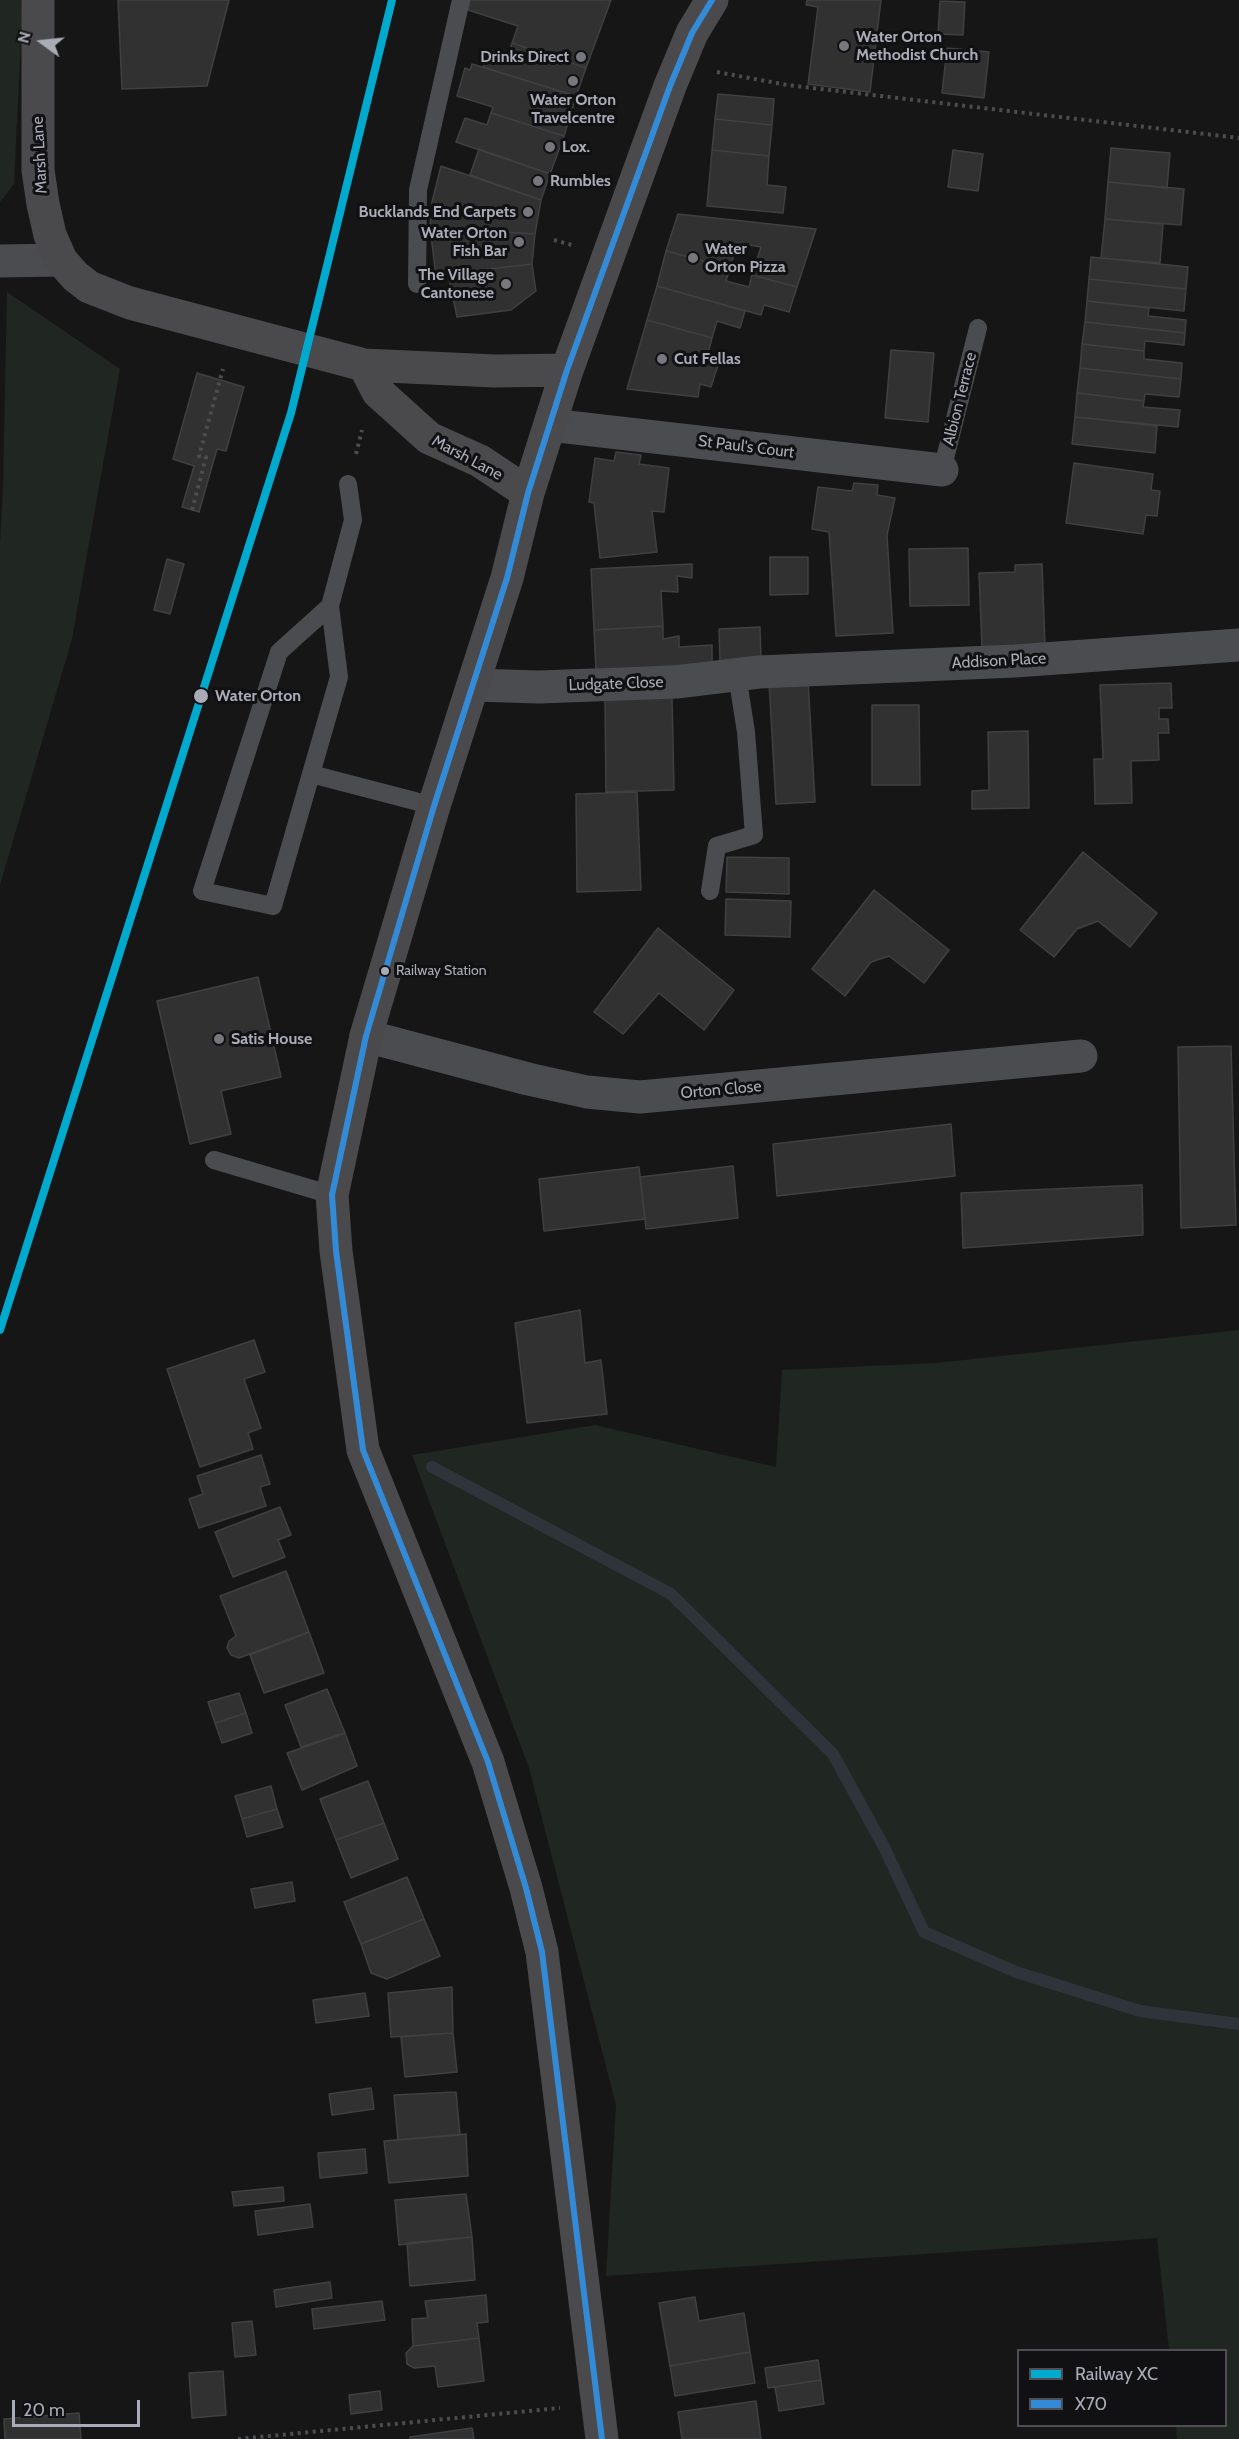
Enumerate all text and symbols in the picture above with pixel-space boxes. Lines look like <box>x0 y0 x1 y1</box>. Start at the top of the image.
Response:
north arrow <box>12 12 72 72</box>
place label: Water Orton Methodist Church <box>856 27 978 65</box>
text: N <box>13 29 35 45</box>
marker: Water Orton Methodist Church <box>837 39 851 53</box>
place label: Drinks Direct <box>480 47 569 67</box>
marker: Drinks Direct <box>574 50 588 64</box>
marker: Water Orton Travelcentre <box>566 74 580 88</box>
place label: Water Orton Travelcentre <box>530 90 616 128</box>
street label: Marsh Lane <box>28 116 52 194</box>
place label: Lox. <box>562 137 590 157</box>
marker: Lox. <box>543 140 557 154</box>
place label: Rumbles <box>550 171 611 191</box>
marker: Rumbles <box>531 174 545 188</box>
place label: Bucklands End Carpets <box>358 202 516 222</box>
marker: Bucklands End Carpets <box>521 205 535 219</box>
place label: Water Orton Fish Bar <box>421 223 507 261</box>
marker: Water Orton Fish Bar <box>512 235 526 249</box>
place label: Water Orton Pizza <box>705 239 786 277</box>
marker: Water Orton Pizza <box>686 251 700 265</box>
place label: The Village Cantonese <box>418 265 494 303</box>
marker: The Village Cantonese <box>499 277 513 291</box>
place label: Cut Fellas <box>674 349 741 369</box>
street label: Albion Terrace <box>939 350 981 448</box>
marker: Cut Fellas <box>655 352 669 366</box>
street label: Marsh Lane <box>428 431 506 485</box>
street label: St Paul's Court <box>697 432 795 462</box>
street label: Addison Place <box>951 649 1047 673</box>
street label: Ludgate Close <box>568 673 664 695</box>
place label: Water Orton <box>215 686 301 706</box>
marker: Water Orton <box>192 687 210 705</box>
place label: Railway Station <box>396 963 487 979</box>
marker: Railway Station <box>379 965 391 977</box>
place label: Satis House <box>231 1029 312 1049</box>
marker: Satis House <box>212 1032 226 1046</box>
street label: Orton Close <box>680 1077 762 1103</box>
legend <box>1017 2349 1227 2427</box>
text: Railway XC <box>1075 2363 1158 2385</box>
scale bar <box>15 2388 142 2426</box>
text: X70 <box>1075 2393 1107 2415</box>
text: 20 m <box>23 2399 65 2421</box>

